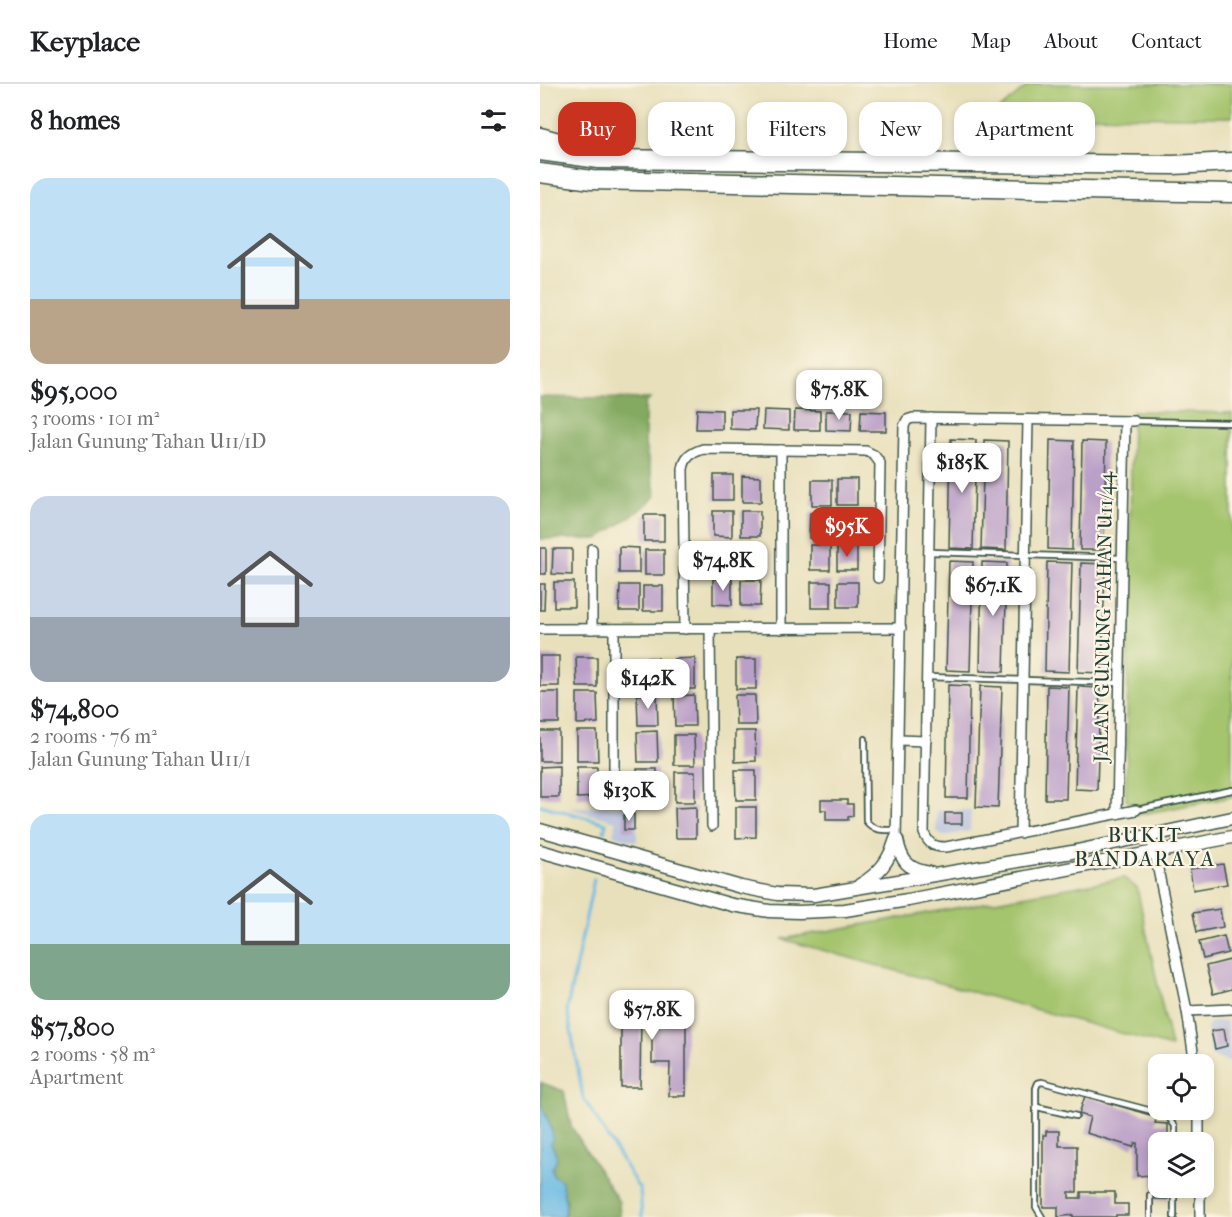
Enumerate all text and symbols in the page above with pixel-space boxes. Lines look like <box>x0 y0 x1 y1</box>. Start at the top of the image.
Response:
text: Keyplace <box>30 25 140 58</box>
text: Home <box>883 29 938 53</box>
text: Map <box>971 29 1011 53</box>
text: About <box>1044 29 1098 53</box>
text: Contact <box>1131 29 1202 53</box>
chip: Buy <box>558 102 636 156</box>
chip: Rent <box>648 102 735 156</box>
chip: Filters <box>747 102 847 156</box>
chip: New <box>859 102 942 156</box>
chip: Apartment <box>954 102 1095 156</box>
icon: filters <box>477 104 510 137</box>
text: 8 homes <box>30 105 120 136</box>
icon: home <box>216 217 324 325</box>
pin: $75.8K <box>790 370 888 421</box>
text: $95,000 <box>30 376 118 407</box>
text: $75.8K <box>810 378 868 401</box>
text: 3 rooms · 101 m² <box>30 407 159 430</box>
text: Jalan Gunung Tahan U11/1D <box>30 430 266 453</box>
pin: $185K <box>920 443 1004 494</box>
text: $185K <box>936 451 988 474</box>
street label: JALAN GUNUNG TAHAN U11/44 <box>1089 470 1118 765</box>
pin: $95K <box>811 507 883 558</box>
text: $95K <box>825 515 869 538</box>
icon: home <box>216 535 324 643</box>
pin: $74.8K <box>674 541 772 592</box>
text: $74.8K <box>693 549 753 572</box>
pin: $67.1K <box>944 566 1042 617</box>
text: $67.1K <box>965 574 1021 597</box>
pin: $142K <box>606 659 690 710</box>
text: $142K <box>621 667 675 690</box>
text: $74,800 <box>30 694 119 725</box>
text: 2 rooms · 76 m² <box>30 725 157 748</box>
text: Jalan Gunung Tahan U11/1 <box>30 748 251 771</box>
pin: $130K <box>587 771 671 822</box>
text: $130K <box>603 779 655 802</box>
district label: BUKIT BANDARAYA <box>1074 823 1216 871</box>
icon: home <box>216 853 324 961</box>
pin: $57.8K <box>603 990 701 1041</box>
text: $57.8K <box>623 998 681 1021</box>
text: $57,800 <box>30 1012 115 1043</box>
text: 2 rooms · 58 m² <box>30 1043 155 1066</box>
map controls <box>1148 1054 1214 1198</box>
button: locate <box>1148 1054 1214 1120</box>
text: Apartment <box>30 1066 124 1089</box>
button: layers <box>1148 1132 1214 1198</box>

